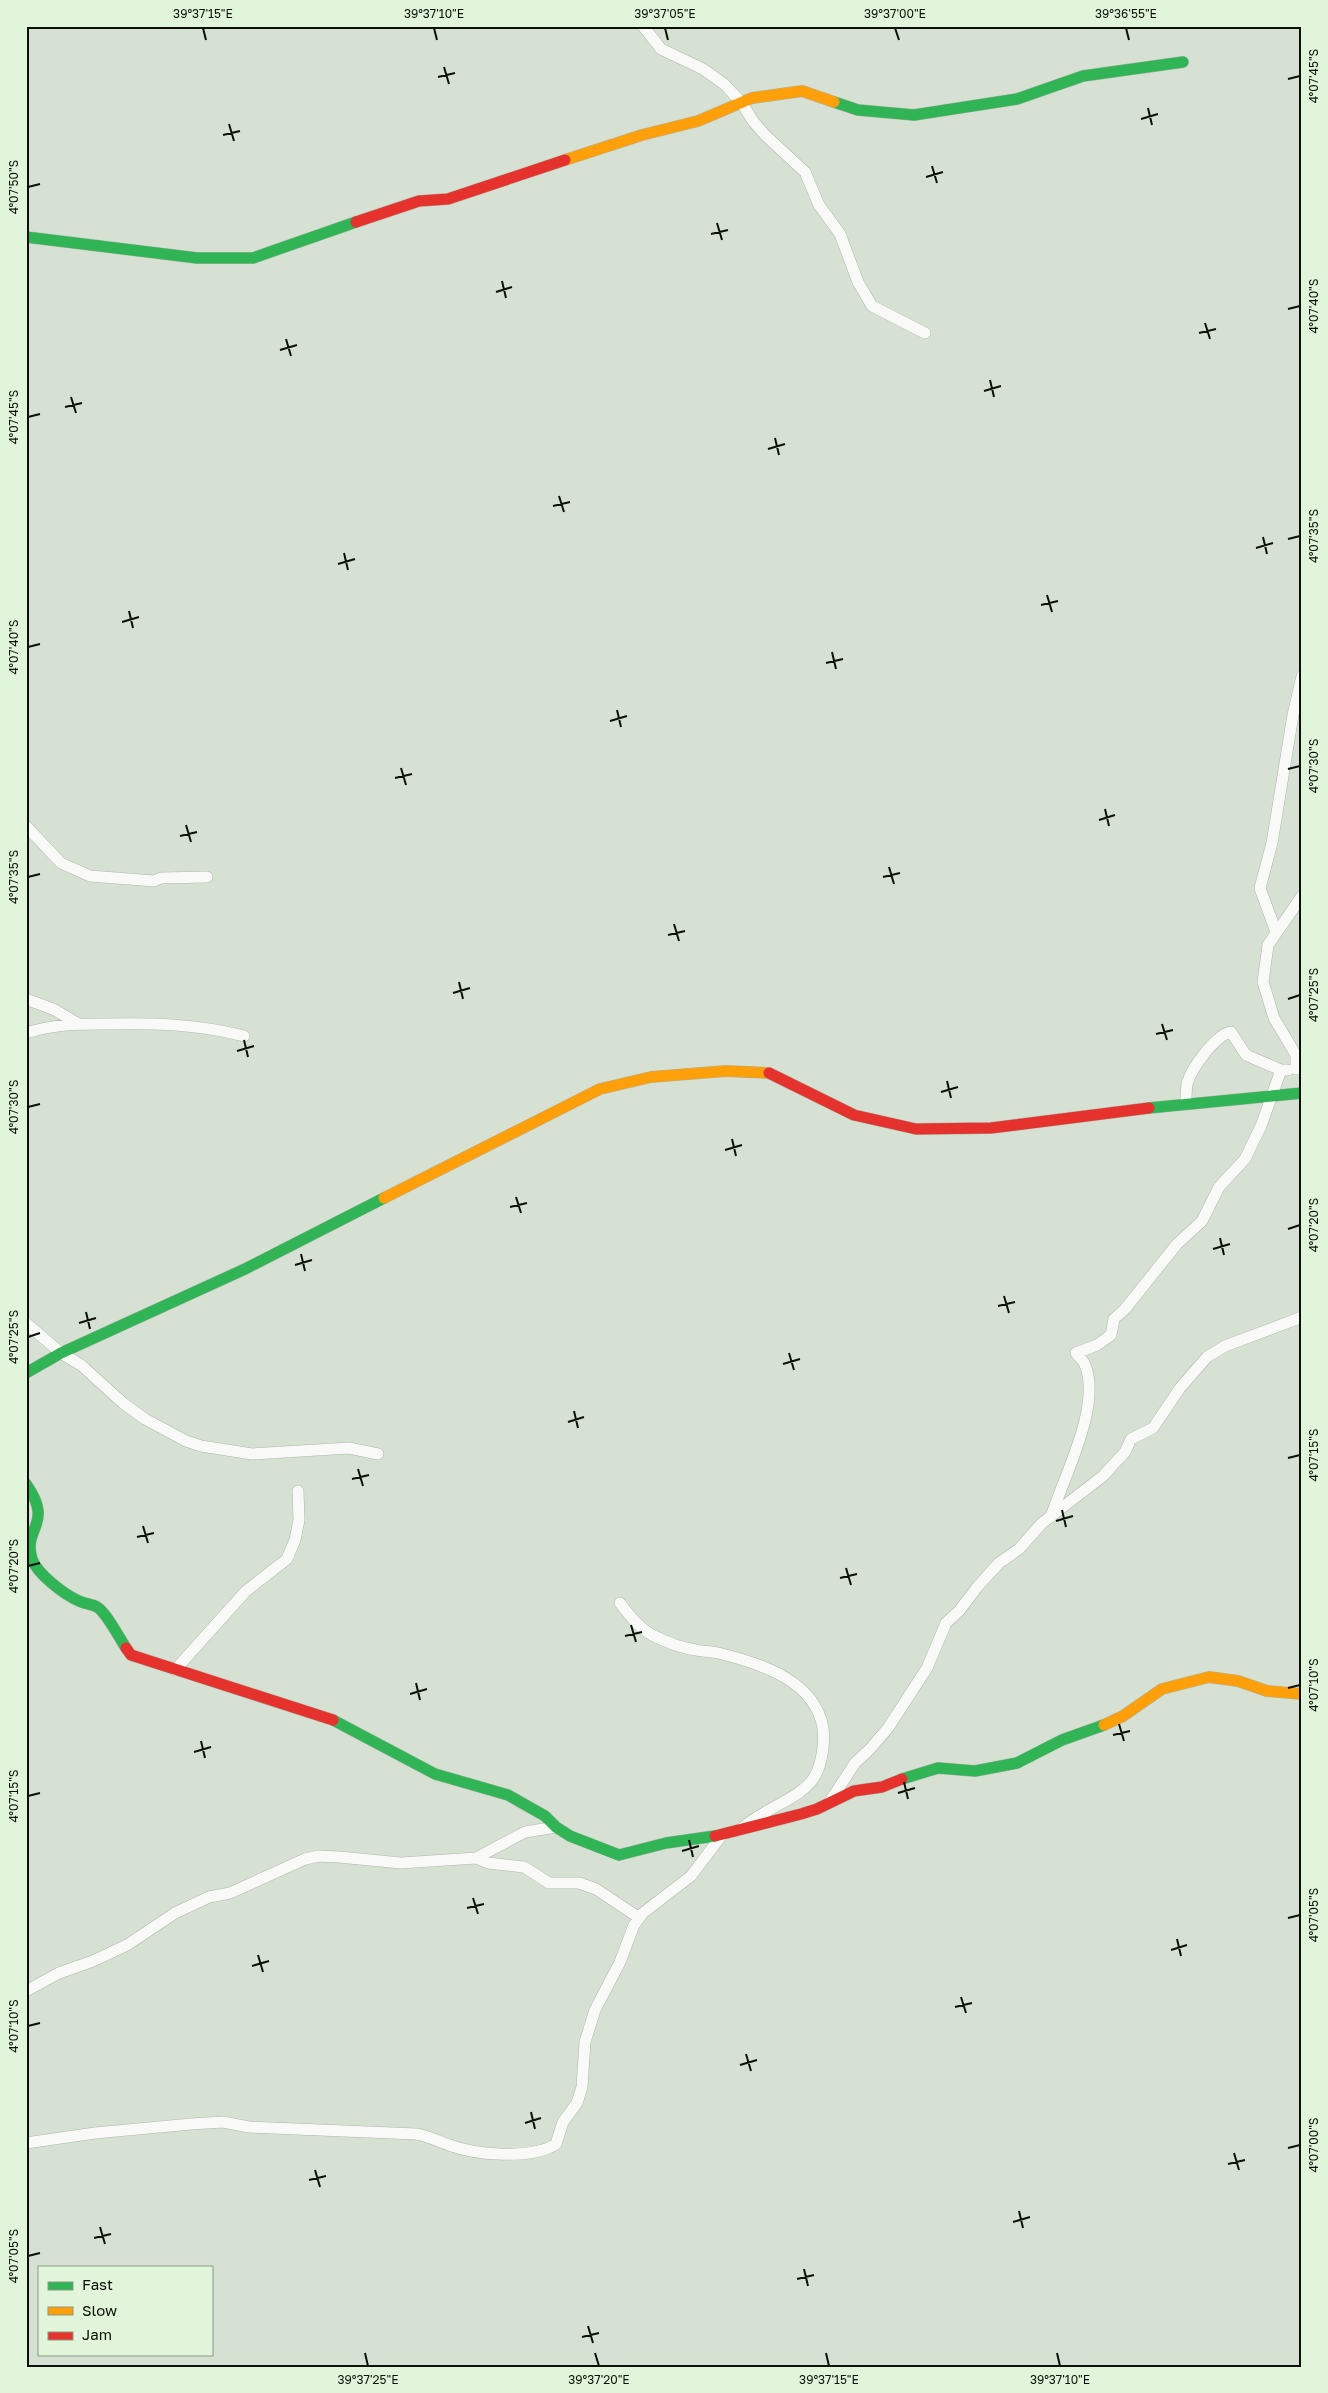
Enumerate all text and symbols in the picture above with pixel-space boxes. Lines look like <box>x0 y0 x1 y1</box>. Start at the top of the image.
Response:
text: 39°37'15"E <box>173 6 233 21</box>
text: 39°37'10"E <box>404 6 464 21</box>
text: 39°37'05"E <box>634 6 696 21</box>
text: 39°37'00"E <box>864 6 926 21</box>
text: 39°36'55"E <box>1095 6 1157 21</box>
text: 4°07'45"S <box>1306 48 1321 103</box>
text: 4°07'50"S <box>6 159 21 214</box>
text: 4°07'40"S <box>1306 278 1321 333</box>
text: 4°07'45"S <box>6 389 21 444</box>
text: 4°07'35"S <box>1306 509 1321 563</box>
text: 4°07'40"S <box>6 619 21 674</box>
text: 4°07'30"S <box>1306 738 1321 793</box>
text: 4°07'35"S <box>6 850 21 904</box>
text: 4°07'25"S <box>1306 968 1321 1022</box>
text: 4°07'30"S <box>6 1079 21 1134</box>
text: 4°07'20"S <box>1306 1197 1321 1252</box>
text: 4°07'25"S <box>6 1310 21 1364</box>
text: 4°07'15"S <box>1306 1428 1321 1481</box>
text: 4°07'20"S <box>6 1538 21 1593</box>
text: 4°07'10"S <box>1306 1658 1321 1712</box>
text: 4°07'15"S <box>6 1769 21 1822</box>
text: 4°07'05"S <box>1306 1887 1321 1942</box>
text: 4°07'10"S <box>6 1999 21 2053</box>
text: 4°07'00"S <box>1306 2117 1321 2173</box>
text: 4°07'05"S <box>6 2228 21 2283</box>
legend <box>38 2266 212 2356</box>
text: Fast <box>82 2275 113 2293</box>
text: Slow <box>82 2301 117 2319</box>
text: Jam <box>82 2325 112 2343</box>
text: 39°37'25"E <box>338 2372 398 2387</box>
text: 39°37'20"E <box>568 2372 630 2387</box>
text: 39°37'15"E <box>799 2372 859 2387</box>
text: 39°37'10"E <box>1030 2372 1090 2387</box>

